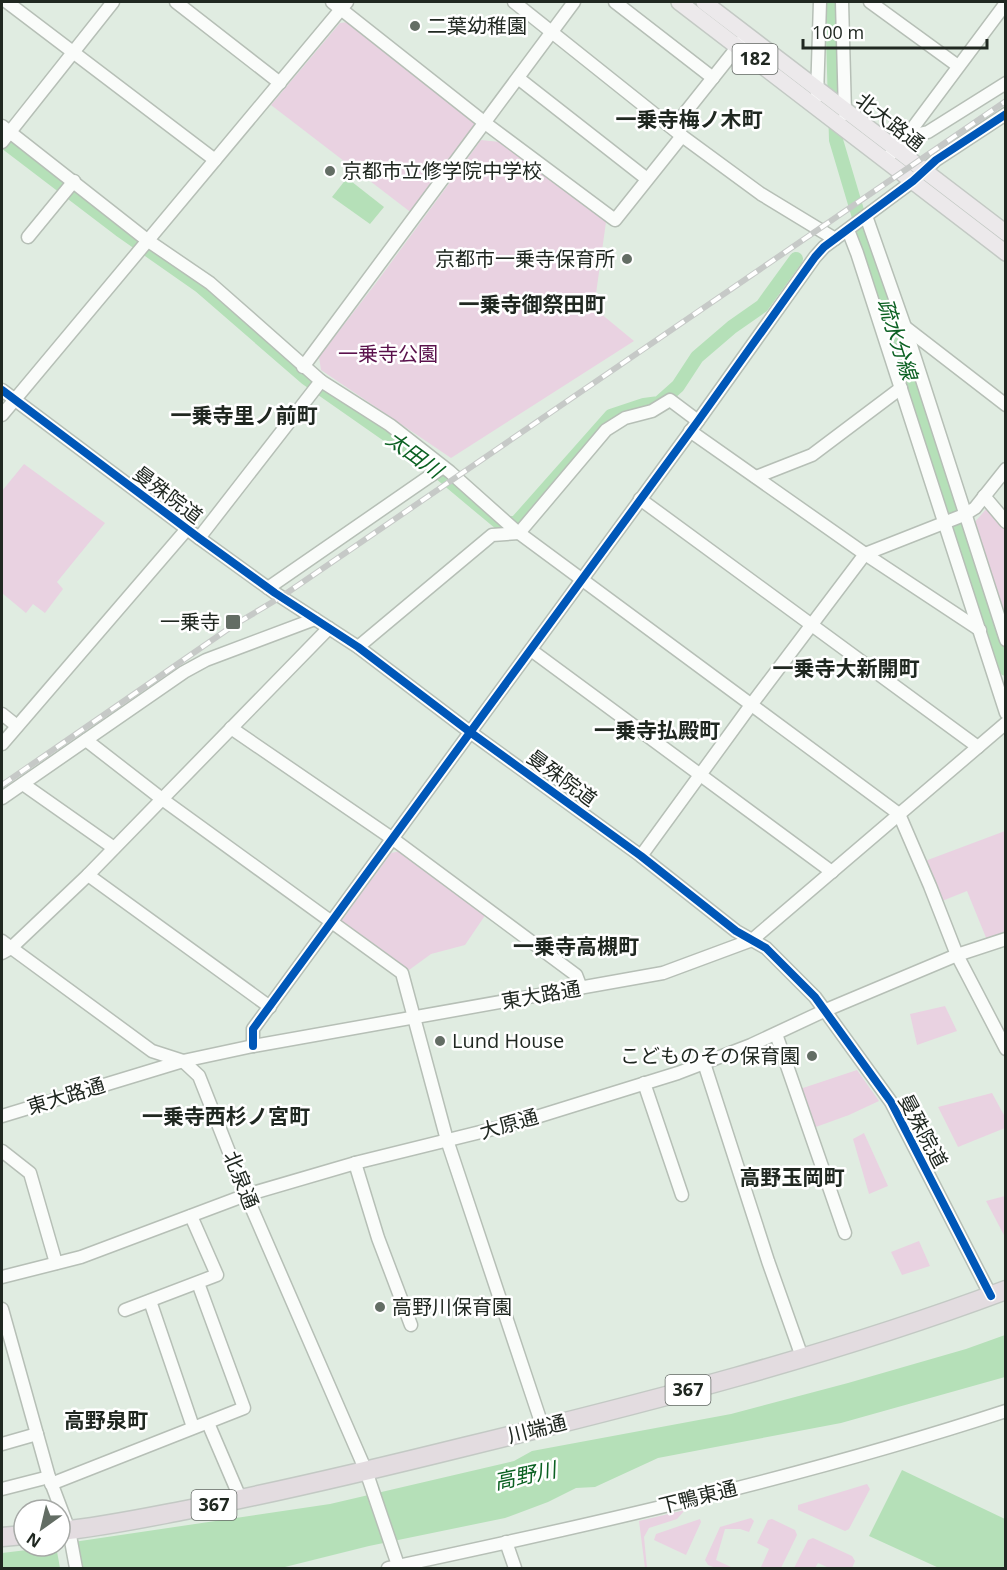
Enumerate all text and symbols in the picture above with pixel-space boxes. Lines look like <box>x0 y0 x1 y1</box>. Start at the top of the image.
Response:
place label: 二葉幼稚園 <box>427 12 527 39</box>
scale bar <box>803 12 988 50</box>
marker: 二葉幼稚園 <box>408 19 422 33</box>
text: 100 m <box>812 20 864 44</box>
road number: 182 <box>732 44 777 74</box>
street label: 北大路通 <box>850 86 930 157</box>
district label: 一乗寺梅ノ木町 <box>616 105 763 133</box>
place label: 京都市立修学院中学校 <box>342 157 542 184</box>
marker: 京都市立修学院中学校 <box>323 164 337 178</box>
place label: 京都市一乗寺保育所 <box>435 245 615 272</box>
marker: 京都市一乗寺保育所 <box>620 252 634 266</box>
district label: 一乗寺御祭田町 <box>459 290 606 318</box>
water label: 疏水分線 <box>872 294 925 386</box>
park label: 一乗寺公園 <box>338 340 438 367</box>
district label: 一乗寺里ノ前町 <box>171 401 318 429</box>
water label: 太田川 <box>381 424 450 485</box>
street label: 曼殊院道 <box>128 460 208 529</box>
place label: 一乗寺 <box>160 608 220 635</box>
marker: 一乗寺 <box>224 613 242 631</box>
district label: 一乗寺大新開町 <box>773 654 920 682</box>
district label: 一乗寺払殿町 <box>594 716 720 744</box>
street label: 曼殊院道 <box>522 743 603 812</box>
district label: 一乗寺高槻町 <box>513 932 639 960</box>
street label: 東大路通 <box>499 974 583 1015</box>
place label: Lund House <box>452 1027 564 1054</box>
marker: Lund House <box>433 1034 447 1048</box>
place label: こどものその保育園 <box>620 1042 800 1069</box>
marker: こどものその保育園 <box>805 1049 819 1063</box>
street label: 東大路通 <box>24 1071 108 1120</box>
street label: 曼殊院道 <box>893 1089 954 1172</box>
district label: 一乗寺西杉ノ宮町 <box>142 1102 310 1130</box>
street label: 大原通 <box>476 1102 541 1145</box>
street label: 北泉通 <box>218 1147 265 1213</box>
district label: 高野玉岡町 <box>740 1163 845 1191</box>
place label: 高野川保育園 <box>392 1293 512 1320</box>
marker: 高野川保育園 <box>373 1300 387 1314</box>
road number: 367 <box>666 1375 710 1405</box>
district label: 高野泉町 <box>64 1406 148 1434</box>
street label: 川端通 <box>505 1408 569 1449</box>
water label: 高野川 <box>491 1454 560 1495</box>
street label: 下鴨東通 <box>656 1474 740 1519</box>
road number: 367 <box>192 1490 236 1520</box>
north arrow <box>12 1498 72 1558</box>
text: N <box>22 1528 45 1553</box>

